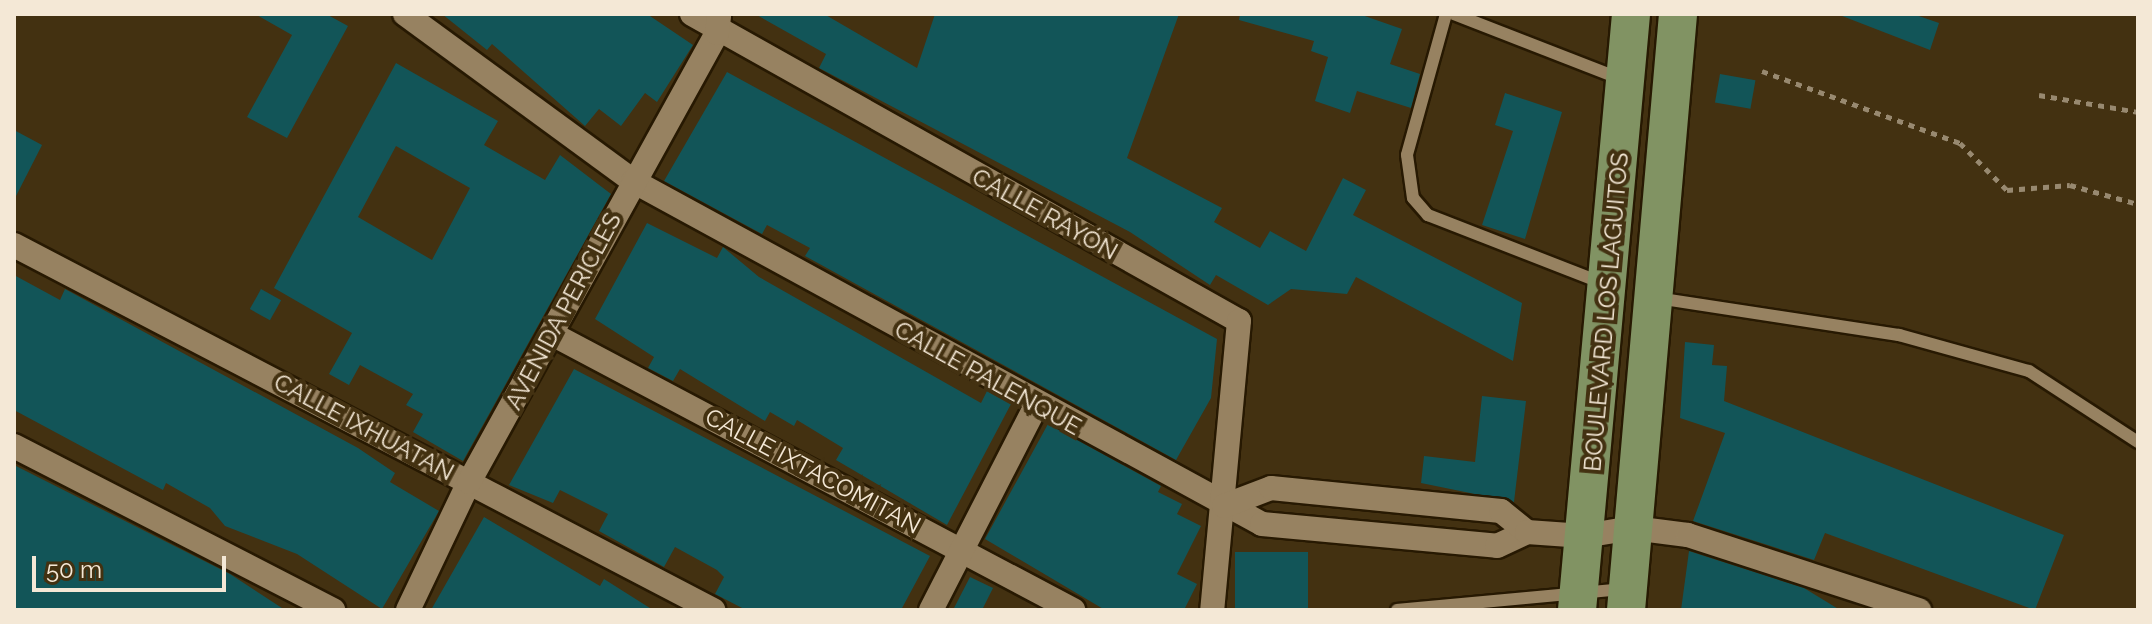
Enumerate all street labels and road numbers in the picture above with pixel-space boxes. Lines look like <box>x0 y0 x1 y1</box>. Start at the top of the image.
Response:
street label: BOULEVARD LOS LAGUITOS <box>1578 151 1634 473</box>
street label: CALLE RAYÓN <box>967 162 1123 266</box>
street label: AVENIDA PERICLES <box>499 207 627 415</box>
street label: CALLE PALENQUE <box>890 315 1086 441</box>
street label: CALLE IXHUATAN <box>269 367 459 487</box>
street label: CALLE IXTACOMITAN <box>700 402 926 540</box>

